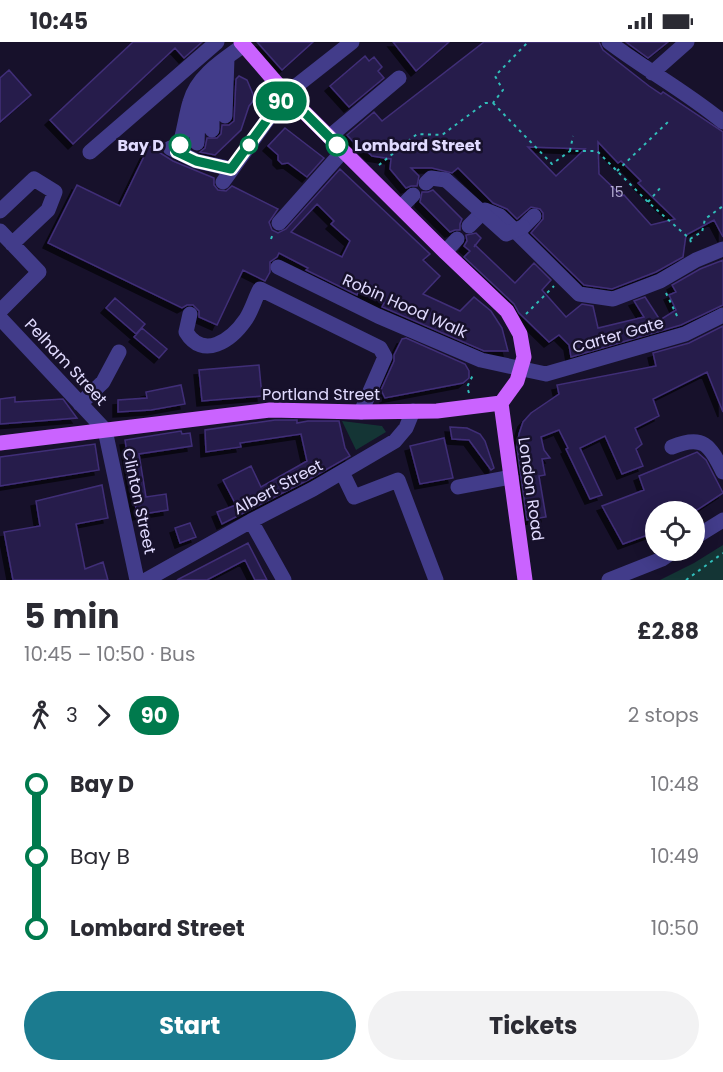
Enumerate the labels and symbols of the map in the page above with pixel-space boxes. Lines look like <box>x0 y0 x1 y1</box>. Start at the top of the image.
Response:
line badge: 90 <box>254 82 308 120</box>
place label: Bay D <box>117 134 164 157</box>
marker: Bay D <box>169 134 191 156</box>
marker: Lombard Street <box>326 134 348 156</box>
place label: Lombard Street <box>354 134 481 157</box>
unlabelled marker <box>240 136 258 154</box>
house number: 15 <box>610 182 624 202</box>
street label: Robin Hood Walk <box>339 268 472 344</box>
street label: Carter Gate <box>570 311 666 359</box>
street label: Pelham Street <box>19 313 113 411</box>
street label: Portland Street <box>262 383 380 406</box>
street label: London Road <box>512 436 550 542</box>
street label: Clinton Street <box>117 446 162 556</box>
street label: Albert Street <box>229 454 327 520</box>

